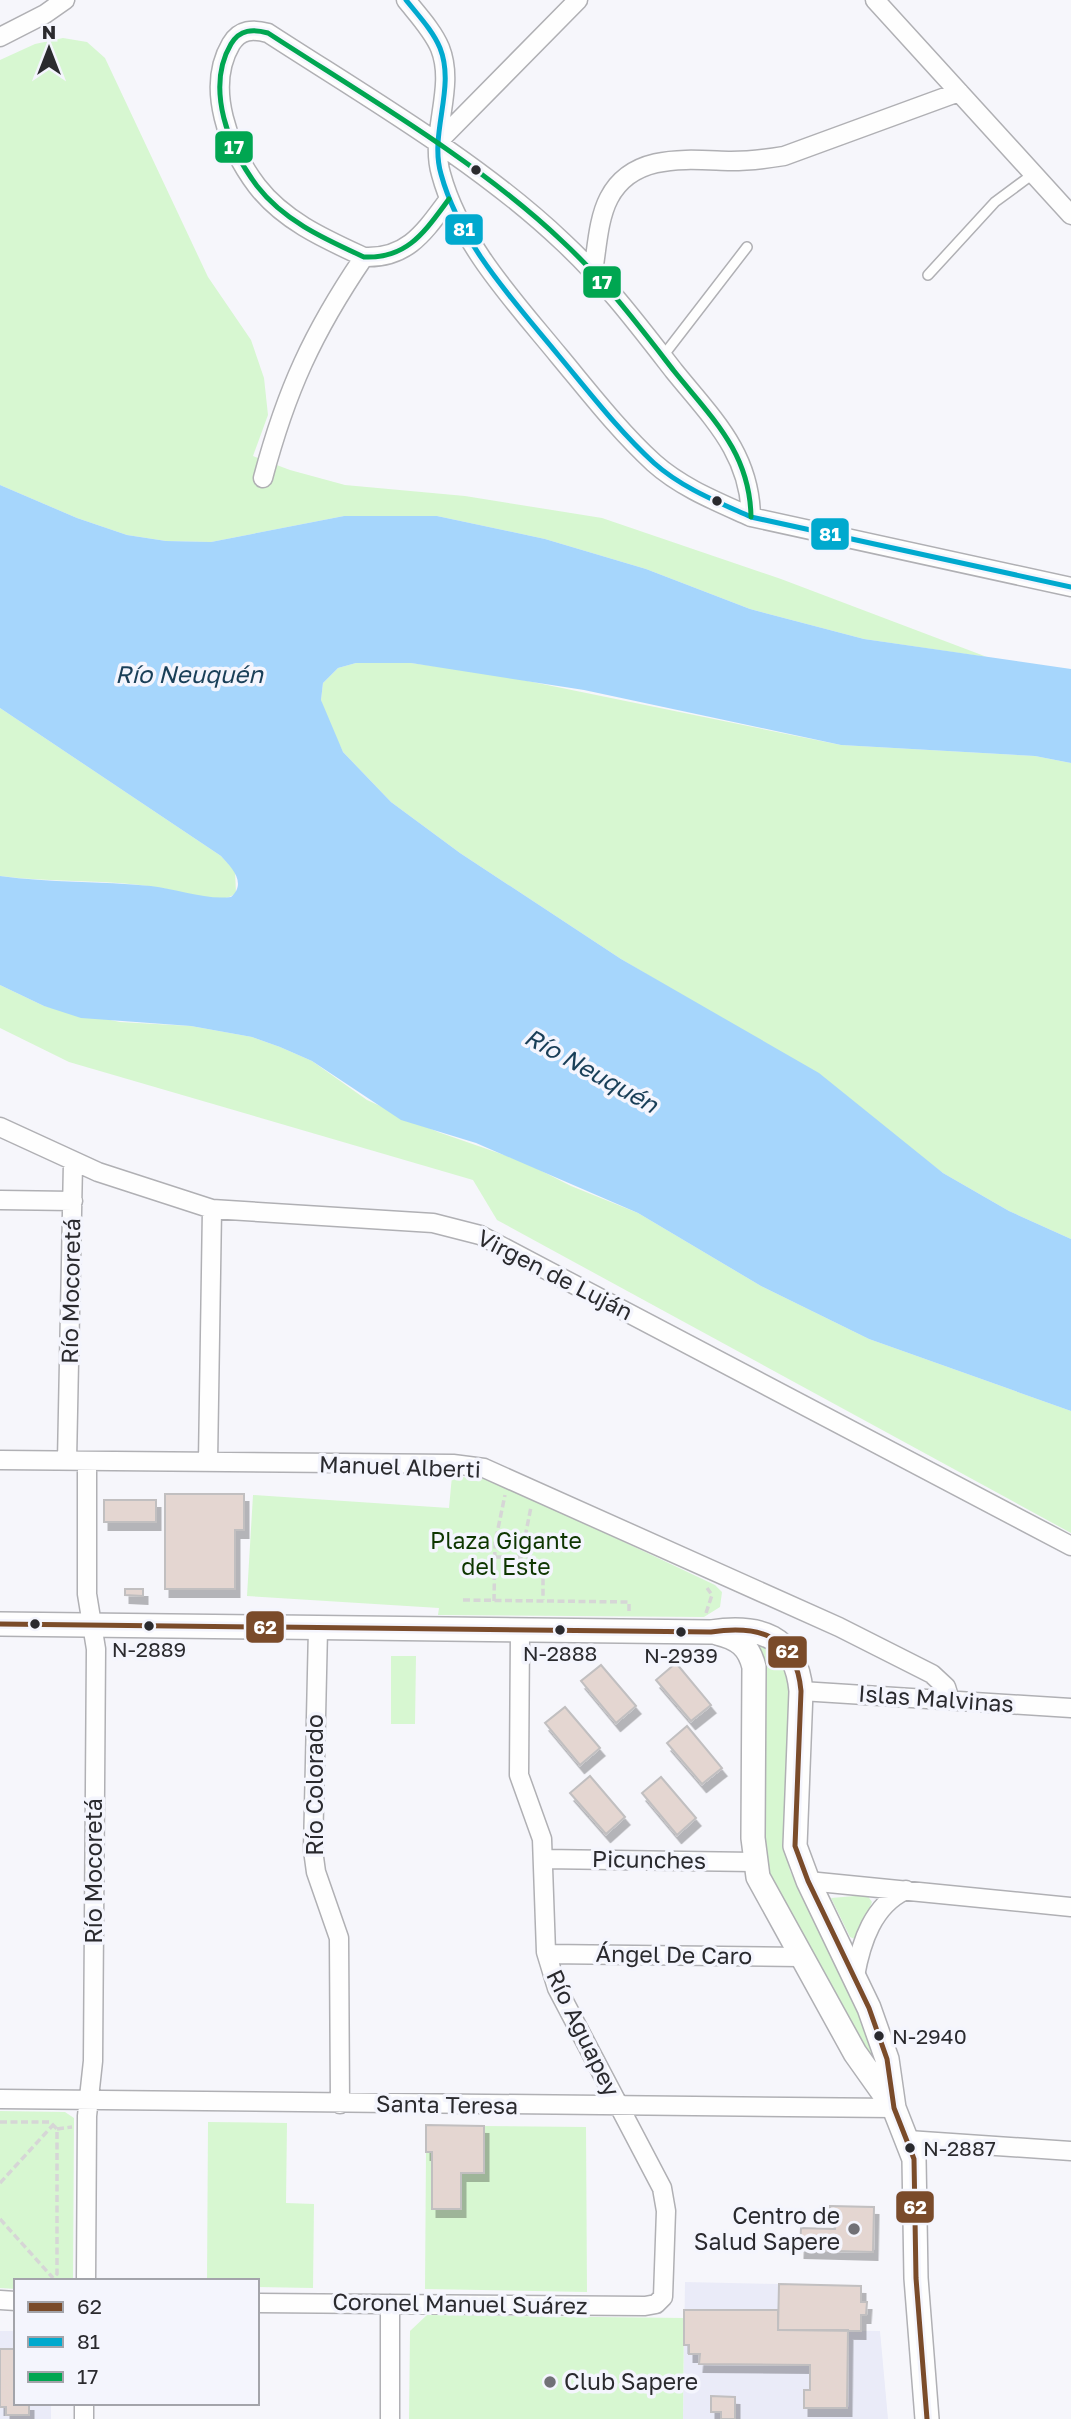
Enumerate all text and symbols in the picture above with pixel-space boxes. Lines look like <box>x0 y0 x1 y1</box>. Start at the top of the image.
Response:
north arrow <box>14 14 84 84</box>
text: N <box>42 20 56 43</box>
line badge: 17 <box>214 130 254 164</box>
text: 17 <box>224 135 244 158</box>
unlabelled marker <box>469 163 483 177</box>
line badge: 81 <box>444 213 484 246</box>
text: 81 <box>453 217 475 240</box>
line badge: 17 <box>582 265 622 299</box>
text: 17 <box>592 270 612 293</box>
unlabelled marker <box>710 494 724 508</box>
line badge: 81 <box>810 517 850 551</box>
text: 81 <box>819 522 841 545</box>
water label: Río Neuquén <box>115 659 264 688</box>
water label: Río Neuquén <box>520 1021 664 1119</box>
street label: Río Mocoretá <box>55 1218 85 1364</box>
street label: Virgen de Luján <box>473 1223 638 1325</box>
street label: Manuel Alberti <box>319 1449 481 1483</box>
park label: Plaza Gigante del Este <box>430 1526 582 1580</box>
line badge: 62 <box>245 1610 285 1644</box>
text: 62 <box>253 1615 277 1638</box>
unlabelled marker <box>28 1617 42 1631</box>
marker: N-2889 <box>142 1619 156 1633</box>
marker: N-2888 <box>553 1623 567 1637</box>
marker: N-2939 <box>674 1625 688 1639</box>
line badge: 62 <box>767 1635 808 1669</box>
place label: N-2889 <box>112 1636 186 1662</box>
text: 62 <box>775 1639 799 1662</box>
place label: N-2888 <box>523 1640 597 1666</box>
place label: N-2939 <box>644 1642 718 1668</box>
street label: Islas Malvinas <box>857 1679 1015 1717</box>
street label: Río Colorado <box>300 1714 328 1856</box>
street label: Río Mocoretá <box>79 1798 107 1944</box>
street label: Picunches <box>592 1844 706 1874</box>
street label: Ángel De Caro <box>596 1939 753 1969</box>
street label: Río Aguapey <box>541 1965 627 2101</box>
place label: N-2940 <box>892 2023 967 2049</box>
marker: N-2940 <box>872 2029 886 2043</box>
street label: Santa Teresa <box>376 2089 518 2119</box>
place label: N-2887 <box>923 2135 996 2161</box>
marker: N-2887 <box>903 2141 917 2155</box>
line badge: 62 <box>895 2190 935 2224</box>
text: 62 <box>903 2195 927 2218</box>
place label: Centro de Salud Sapere <box>694 2201 840 2255</box>
marker: Centro de Salud Sapere <box>846 2221 862 2237</box>
legend <box>14 2279 259 2405</box>
street label: Coronel Manuel Suárez <box>332 2287 588 2319</box>
text: 62 <box>77 2293 102 2319</box>
text: 81 <box>77 2328 100 2354</box>
text: 17 <box>77 2363 98 2389</box>
place label: Club Sapere <box>564 2367 698 2395</box>
marker: Club Sapere <box>542 2374 558 2390</box>

